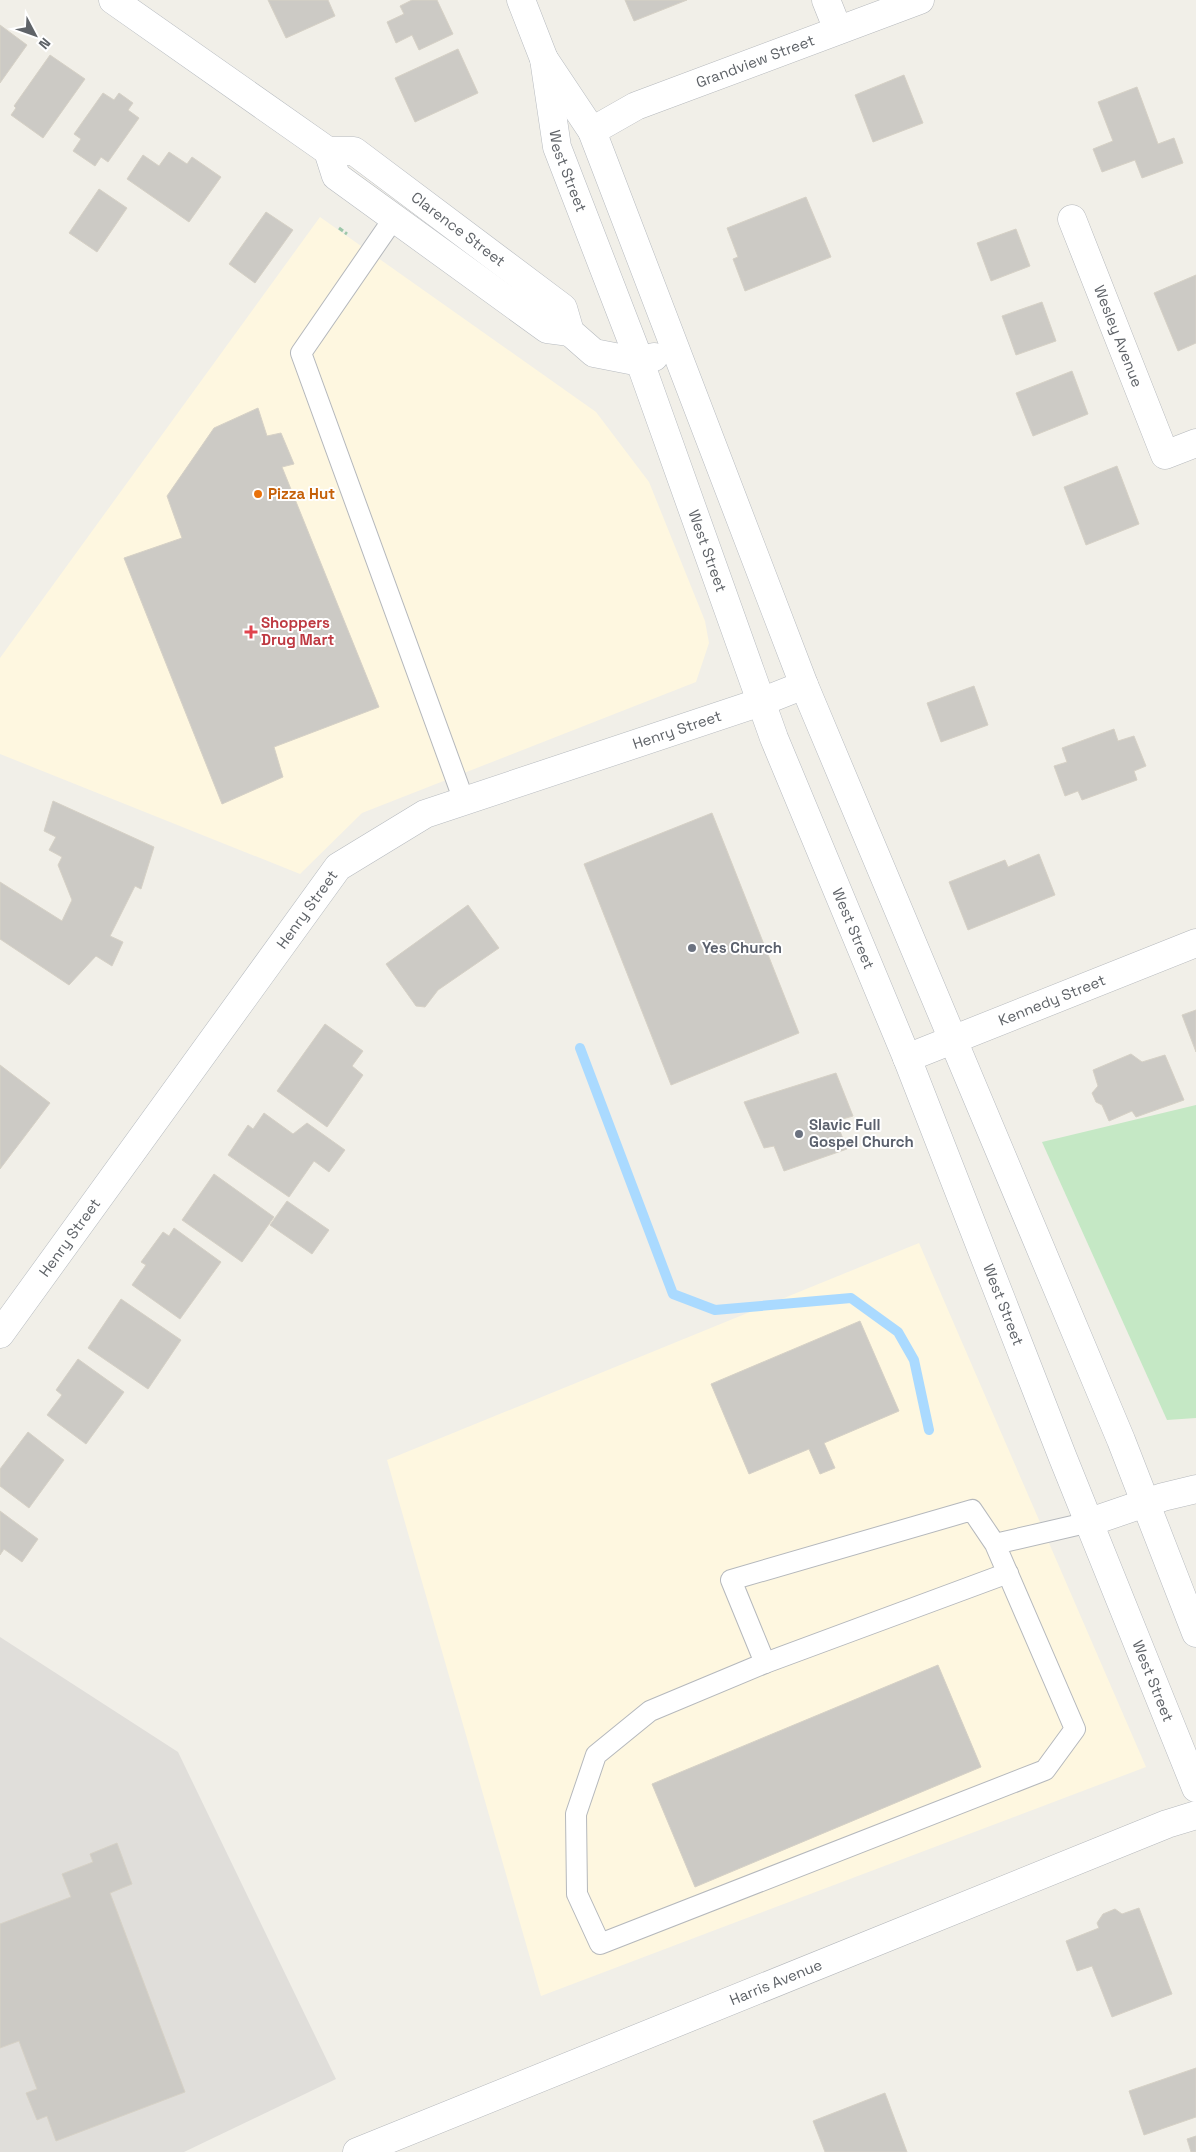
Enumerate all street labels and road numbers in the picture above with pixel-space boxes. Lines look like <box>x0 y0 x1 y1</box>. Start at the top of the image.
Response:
street label: Grandview Street <box>693 30 817 92</box>
street label: West Street <box>546 129 591 215</box>
street label: Clarence Street <box>408 187 509 270</box>
street label: Wesley Avenue <box>1090 282 1147 390</box>
street label: West Street <box>684 507 731 595</box>
street label: Henry Street <box>630 706 724 753</box>
street label: Henry Street <box>272 866 342 952</box>
street label: West Street <box>828 885 879 972</box>
street label: Kennedy Street <box>995 970 1108 1030</box>
street label: Henry Street <box>35 1194 104 1280</box>
street label: West Street <box>979 1261 1028 1348</box>
street label: West Street <box>1128 1637 1178 1725</box>
street label: Harris Avenue <box>727 1955 825 2009</box>

